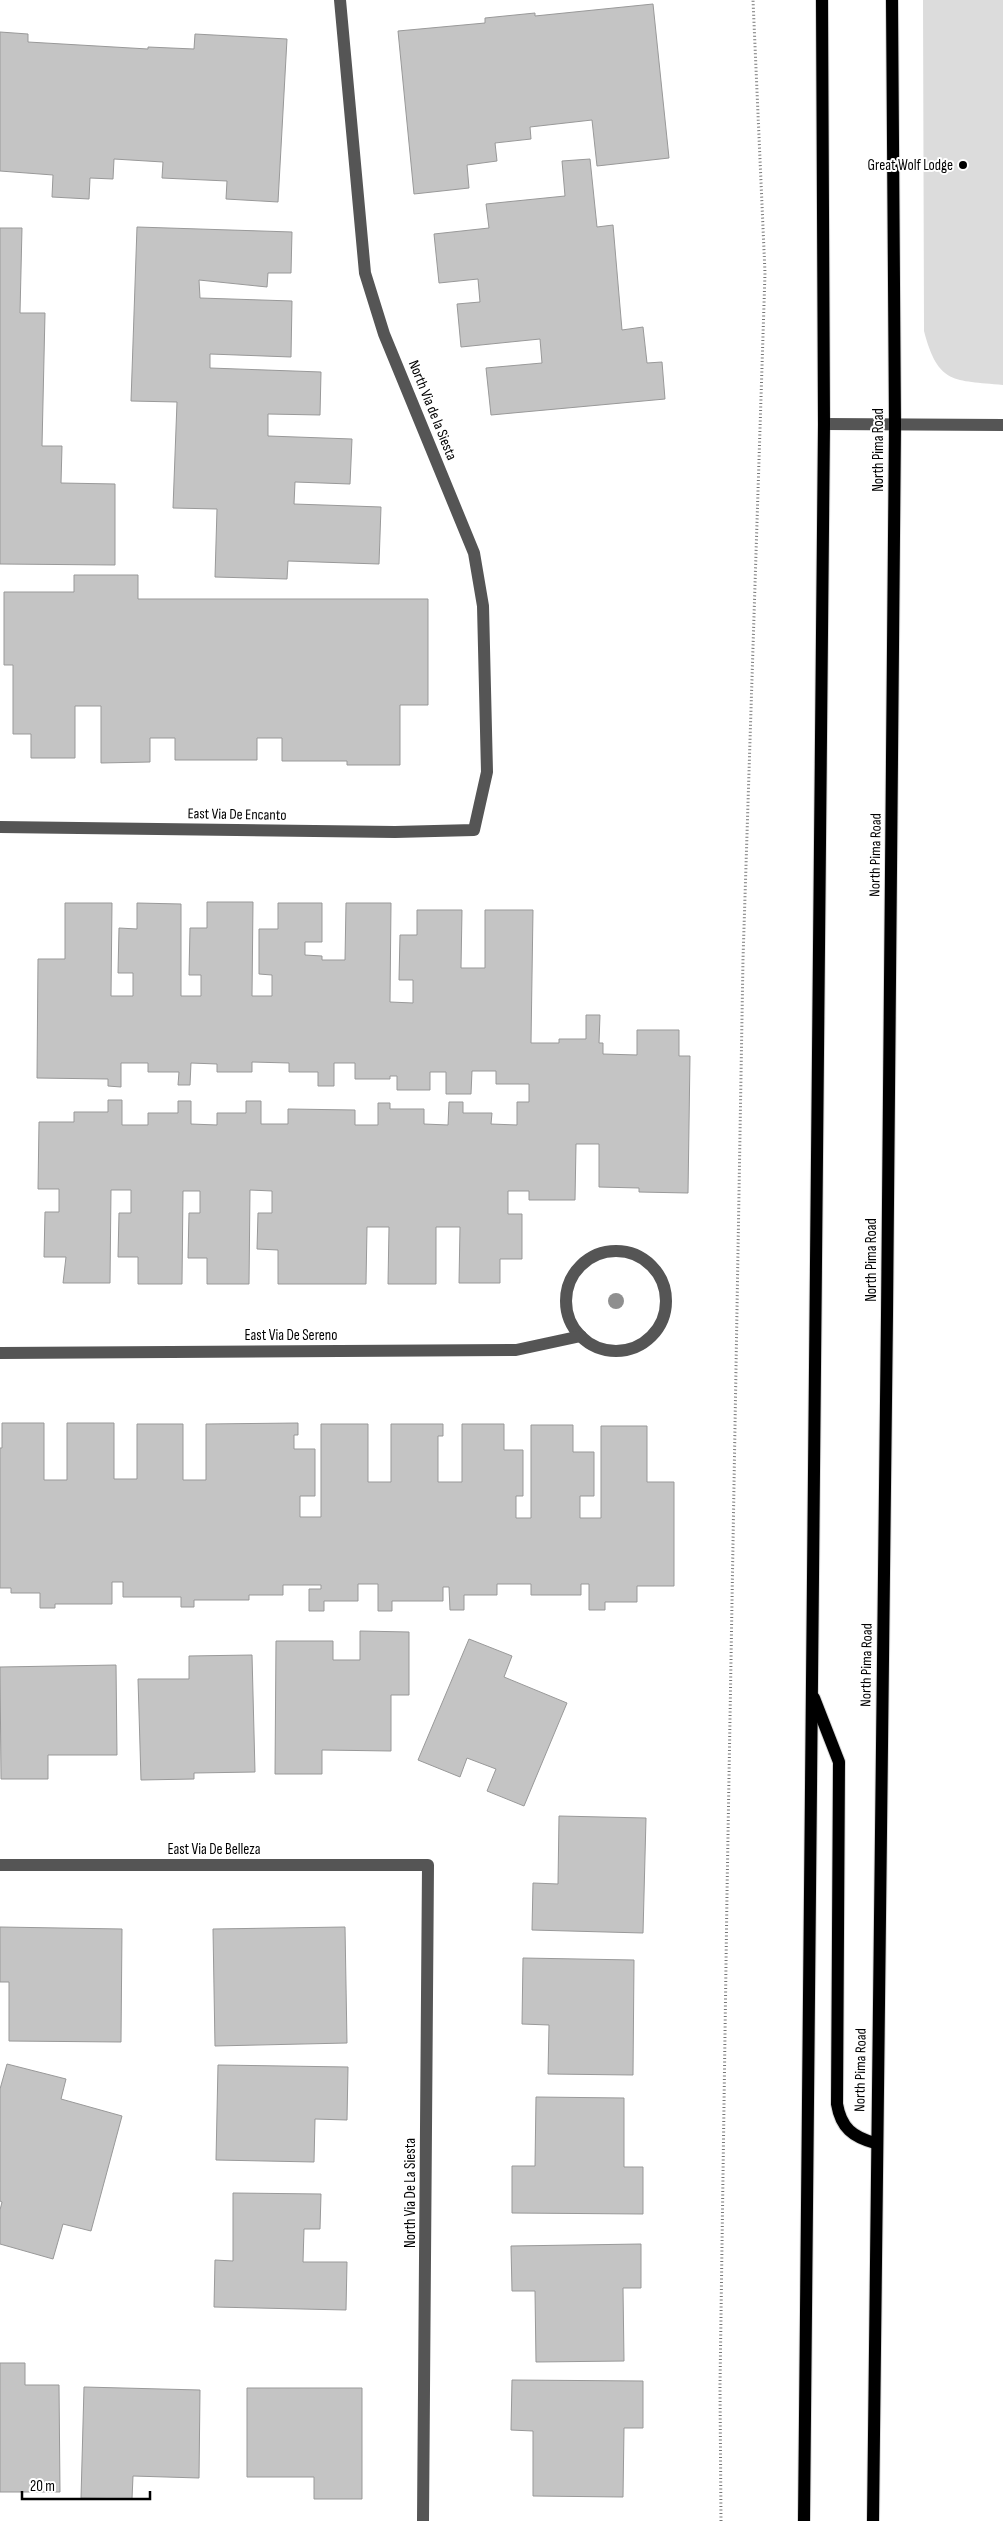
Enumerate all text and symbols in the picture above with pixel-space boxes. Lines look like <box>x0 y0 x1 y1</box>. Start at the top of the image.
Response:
place label: Great Wolf Lodge <box>868 156 953 175</box>
marker: Great Wolf Lodge <box>957 159 969 171</box>
street label: North Via de la Siesta <box>404 358 461 463</box>
street label: North Pima Road <box>869 408 888 492</box>
street label: East Via De Encanto <box>187 804 287 825</box>
street label: North Pima Road <box>865 813 886 897</box>
street label: North Pima Road <box>862 1218 881 1302</box>
street label: East Via De Sereno <box>245 1326 337 1345</box>
street label: North Pima Road <box>856 1623 877 1707</box>
street label: East Via De Belleza <box>167 1840 261 1859</box>
street label: North Pima Road <box>850 2028 871 2112</box>
street label: North Via De La Siesta <box>401 2138 420 2248</box>
scale bar <box>22 2468 150 2500</box>
text: 20 m <box>30 2477 55 2496</box>

